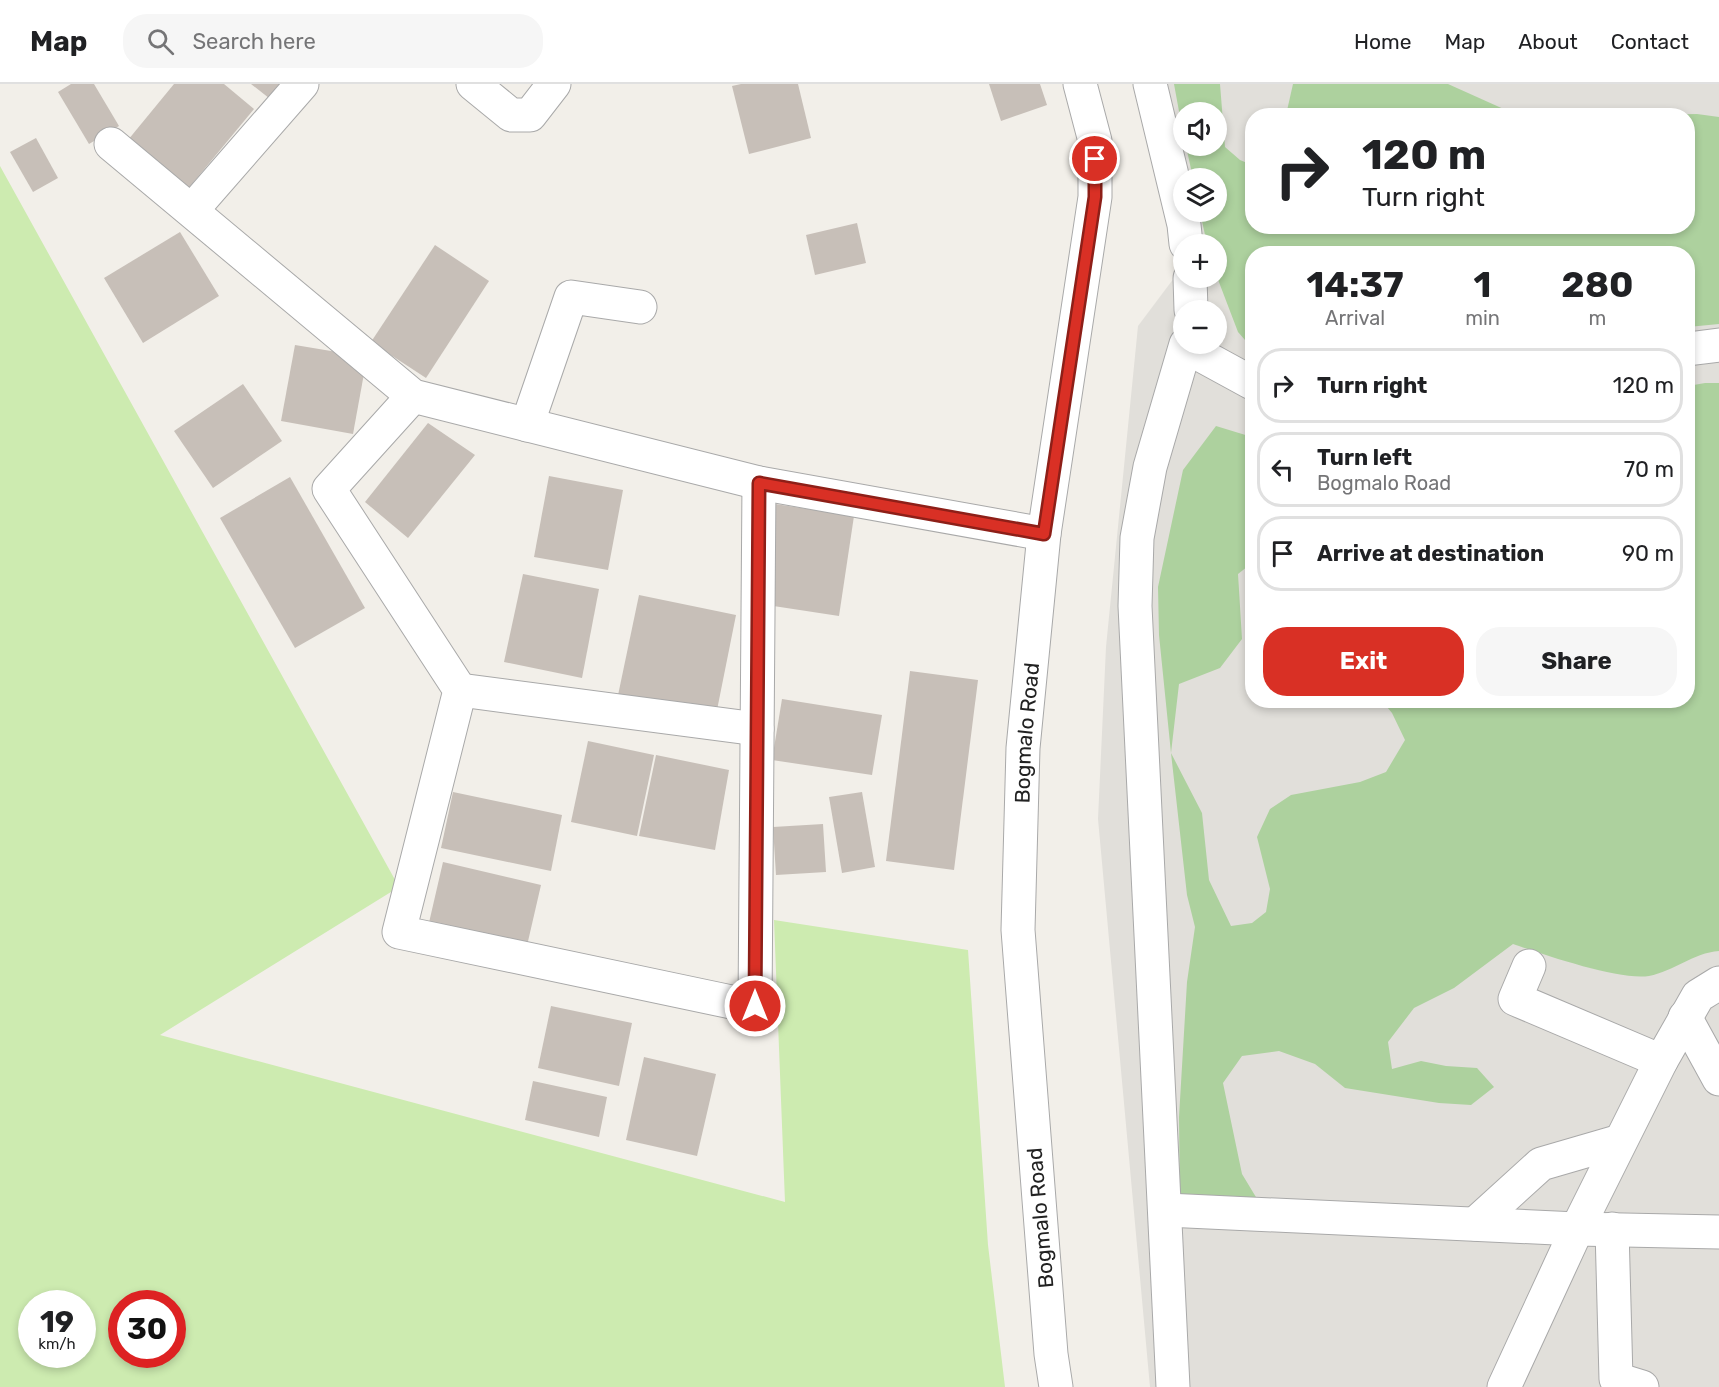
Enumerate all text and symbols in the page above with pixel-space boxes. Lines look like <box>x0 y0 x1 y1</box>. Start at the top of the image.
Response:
search box <box>123 14 543 68</box>
text: Map <box>30 25 87 58</box>
icon: search <box>144 25 177 58</box>
text: Search here <box>192 28 316 55</box>
text: Home <box>1354 29 1411 54</box>
text: Map <box>1444 29 1485 54</box>
text: About <box>1518 29 1578 54</box>
text: Contact <box>1611 29 1689 54</box>
map controls <box>1173 102 1227 354</box>
button: sound <box>1173 102 1227 156</box>
text: 120 m <box>1362 130 1486 180</box>
icon: right <box>1263 132 1341 210</box>
pin <box>1069 133 1120 184</box>
icon: arrive <box>1078 142 1111 175</box>
button: layers <box>1173 168 1227 222</box>
text: Turn right <box>1362 181 1485 213</box>
button: + <box>1173 234 1227 288</box>
text: 14:37 <box>1306 263 1404 306</box>
text: 1 <box>1474 263 1492 306</box>
text: 280 <box>1561 263 1634 306</box>
button: − <box>1173 300 1227 354</box>
text: Arrival <box>1325 306 1385 330</box>
text: min <box>1465 306 1500 330</box>
text: m <box>1589 306 1606 330</box>
icon: right <box>1266 369 1299 402</box>
text: Turn right <box>1317 372 1427 399</box>
text: 120 m <box>1613 372 1674 399</box>
text: Turn left <box>1317 444 1412 471</box>
icon: left <box>1266 453 1299 486</box>
text: 70 m <box>1624 456 1674 483</box>
text: Bogmalo Road <box>1317 471 1451 495</box>
icon: arrive <box>1266 537 1299 570</box>
text: Arrive at destination <box>1317 540 1544 567</box>
text: 90 m <box>1622 540 1674 567</box>
button: Exit <box>1263 627 1464 696</box>
button: Share <box>1476 627 1677 696</box>
street label: Bogmalo Road <box>1009 661 1044 804</box>
position arrow <box>723 974 787 1038</box>
street label: Bogmalo Road <box>1021 1147 1059 1289</box>
speed limit sign: 30 <box>108 1290 186 1368</box>
text: 19 <box>40 1304 74 1340</box>
text: km/h <box>38 1335 76 1353</box>

